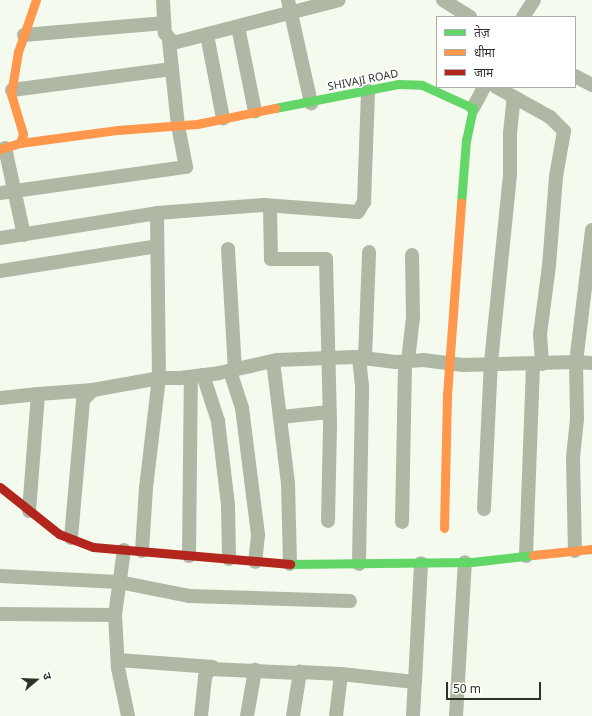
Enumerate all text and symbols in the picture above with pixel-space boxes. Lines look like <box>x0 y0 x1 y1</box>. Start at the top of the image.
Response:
legend <box>436 16 576 88</box>
text: तेज़ <box>474 24 490 41</box>
text: धीमा <box>474 44 495 61</box>
text: जाम <box>474 64 493 81</box>
street label: SHIVAJI ROAD <box>327 67 399 93</box>
north arrow <box>16 660 56 700</box>
text: उ <box>40 670 56 681</box>
scale bar <box>448 674 543 700</box>
text: 50 m <box>453 680 481 697</box>

